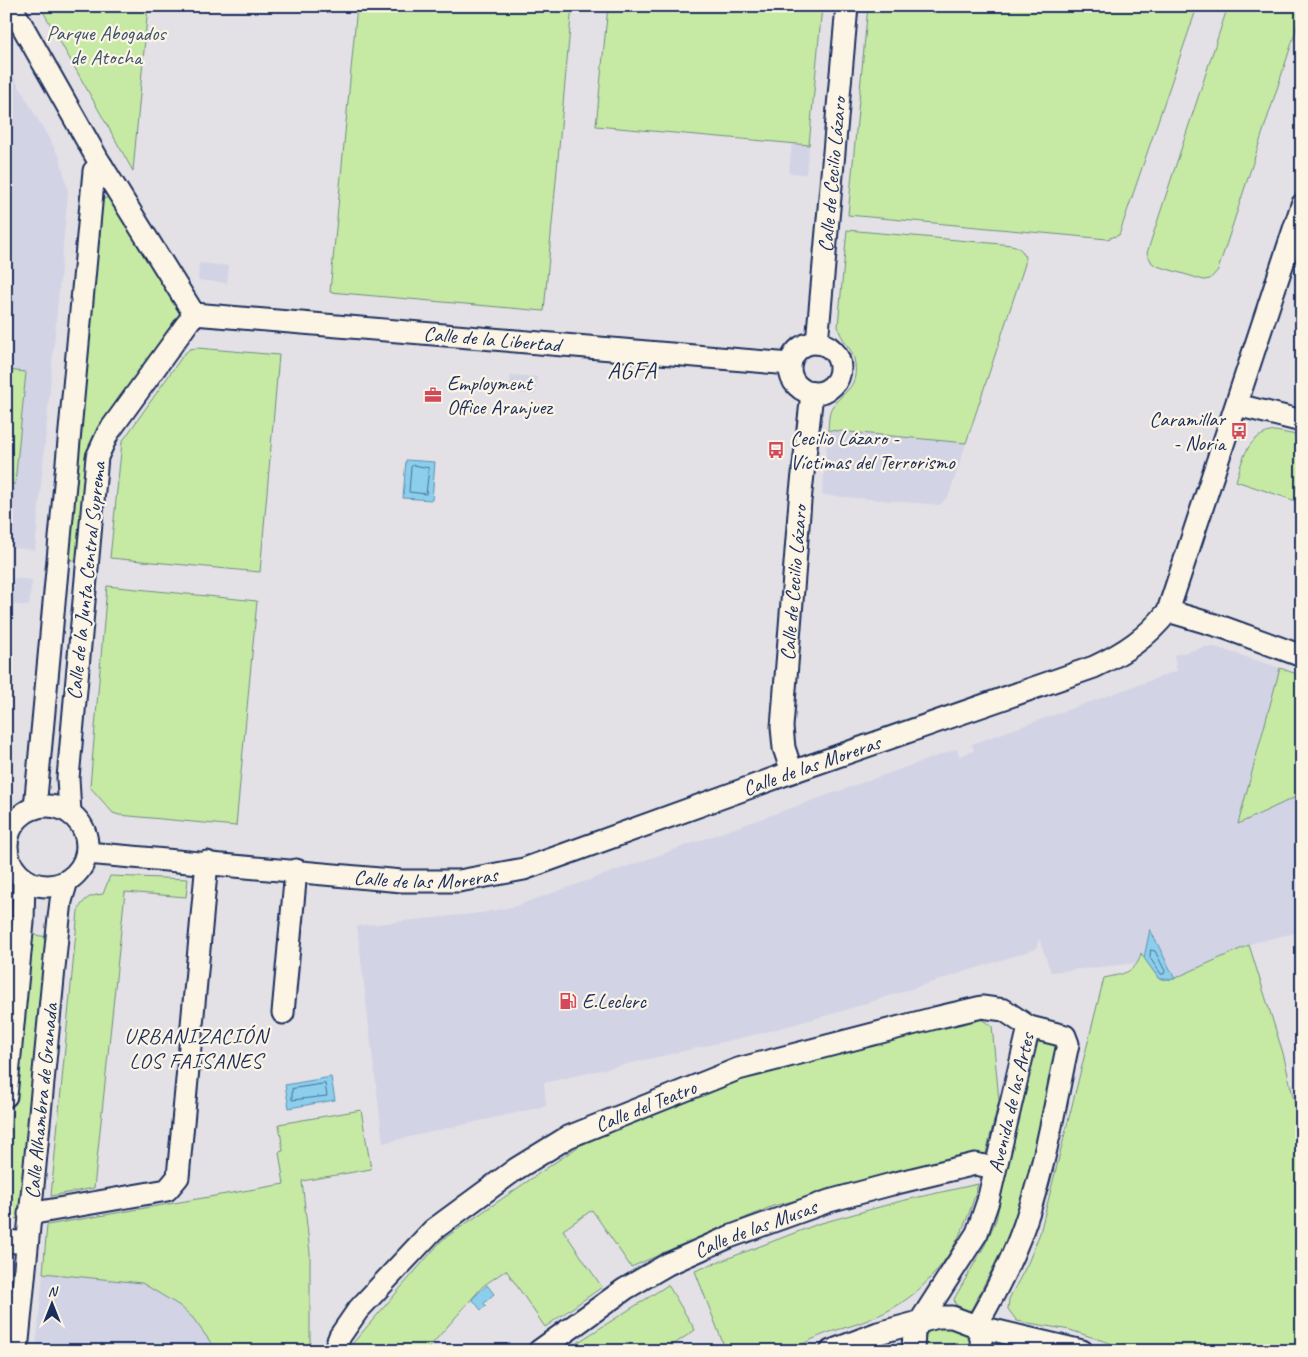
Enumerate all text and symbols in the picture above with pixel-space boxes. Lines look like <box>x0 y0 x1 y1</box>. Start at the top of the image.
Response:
park label: Parque Abogados de Atocha <box>46 20 167 70</box>
street label: Calle de Cecilio Lázaro <box>812 94 852 253</box>
street label: Calle de la Libertad <box>423 320 565 358</box>
district label: AGFA <box>607 355 657 385</box>
place label: Employment Office Aranjuez <box>447 370 554 420</box>
office icon: Employment Office Aranjuez <box>423 385 443 405</box>
place label: Caramillar - Noria <box>1149 406 1227 456</box>
bus stop icon: Caramillar - Noria <box>1229 421 1249 441</box>
place label: Cecilio Lázaro - Víctimas del Terrorismo <box>790 425 956 475</box>
bus stop icon: Cecilio Lázaro - Víctimas del Terrorismo <box>766 440 786 460</box>
street label: Calle de la Junta Central Suprema <box>61 459 112 701</box>
street label: Calle de Cecilio Lázaro <box>774 502 813 661</box>
street label: Calle de las Moreras <box>739 729 886 802</box>
street label: Calle de las Moreras <box>353 861 501 894</box>
place label: E.Leclerc <box>582 988 647 1014</box>
fuel station icon: E.Leclerc <box>558 991 578 1011</box>
street label: Calle Alhambra de Granada <box>19 1001 64 1200</box>
district label: URBANIZACIÓN LOS FAISANES <box>124 1022 271 1075</box>
street label: Avenida de las Artes <box>982 1029 1041 1176</box>
street label: Calle del Teatro <box>591 1073 701 1138</box>
street label: Calle de las Musas <box>690 1193 822 1264</box>
north arrow <box>28 1280 78 1330</box>
text: N <box>48 1283 59 1300</box>

